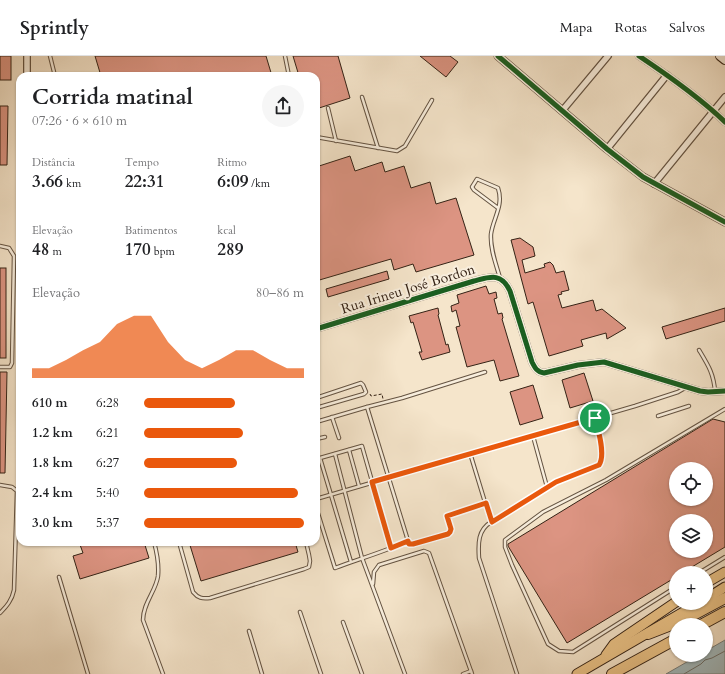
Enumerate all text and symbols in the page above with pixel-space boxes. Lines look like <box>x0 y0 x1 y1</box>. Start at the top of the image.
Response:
text: Sprintly <box>20 15 89 41</box>
text: Mapa <box>560 18 593 37</box>
text: Rotas <box>615 18 647 37</box>
text: Salvos <box>669 18 705 37</box>
text: Corrida matinal <box>32 82 193 112</box>
button: share <box>262 85 304 127</box>
text: 07:26 · 6 × 610 m <box>32 112 127 130</box>
text: Distância <box>32 155 75 170</box>
text: Tempo <box>125 155 159 170</box>
text: Ritmo <box>217 155 247 170</box>
text: 3.66 <box>32 170 63 193</box>
text: 22:31 <box>125 170 164 193</box>
text: 6:09 <box>217 170 248 193</box>
text: km <box>63 176 81 191</box>
text: /km <box>248 176 270 191</box>
text: Elevação <box>32 223 73 238</box>
text: Batimentos <box>125 223 177 238</box>
text: kcal <box>217 223 236 238</box>
text: 48 <box>32 238 49 261</box>
text: 170 <box>125 238 151 261</box>
text: 289 <box>217 238 243 261</box>
text: m <box>49 244 62 259</box>
text: bpm <box>151 244 175 259</box>
street label: Rua Irineu José Bordon <box>339 260 477 318</box>
text: Elevação <box>32 284 80 302</box>
text: 80–86 m <box>256 284 304 302</box>
text: 610 m <box>32 394 67 412</box>
text: 6:28 <box>96 394 119 412</box>
pin <box>578 401 612 435</box>
icon: arrive <box>584 407 606 429</box>
text: 1.2 km <box>32 424 73 442</box>
text: 6:21 <box>96 424 119 442</box>
text: 1.8 km <box>32 454 73 472</box>
text: 6:27 <box>96 454 119 472</box>
map controls <box>669 462 713 662</box>
button: locate <box>669 462 713 506</box>
text: 2.4 km <box>32 484 73 502</box>
text: 5:40 <box>96 484 119 502</box>
text: 3.0 km <box>32 514 73 532</box>
text: 5:37 <box>96 514 119 532</box>
button: layers <box>669 514 713 558</box>
button: + <box>669 566 713 610</box>
button: − <box>669 618 713 662</box>

